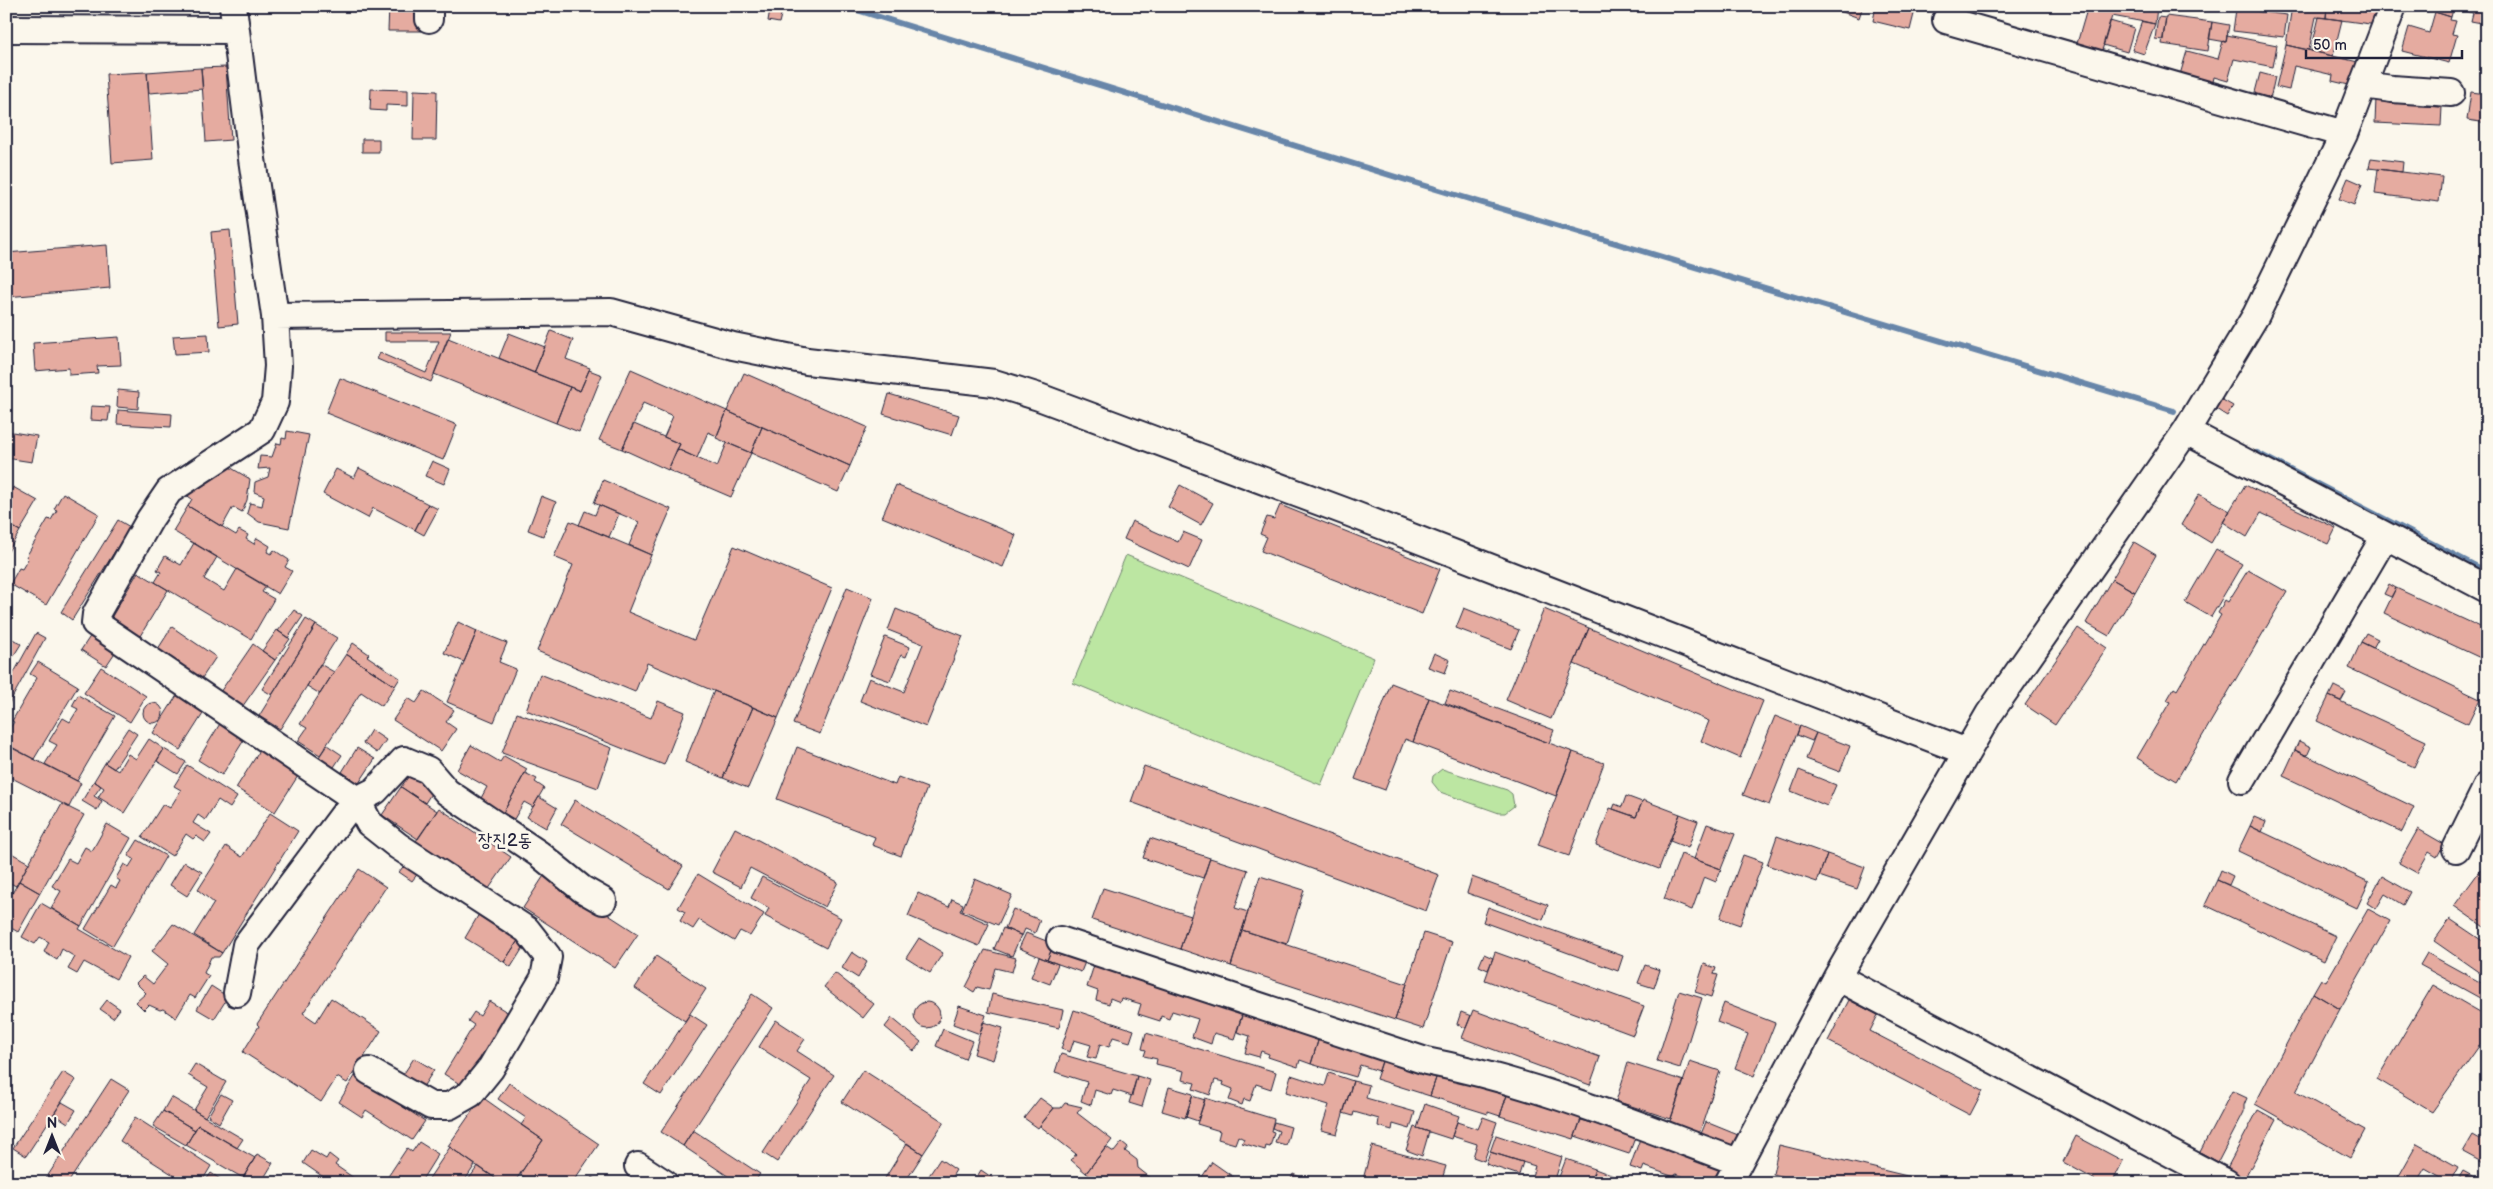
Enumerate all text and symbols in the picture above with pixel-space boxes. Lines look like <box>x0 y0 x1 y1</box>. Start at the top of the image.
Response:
scale bar <box>2306 28 2462 60</box>
text: 50 m <box>2313 36 2347 55</box>
district label: 장진2동 <box>478 830 532 851</box>
north arrow <box>28 1112 78 1162</box>
text: N <box>47 1115 57 1132</box>

